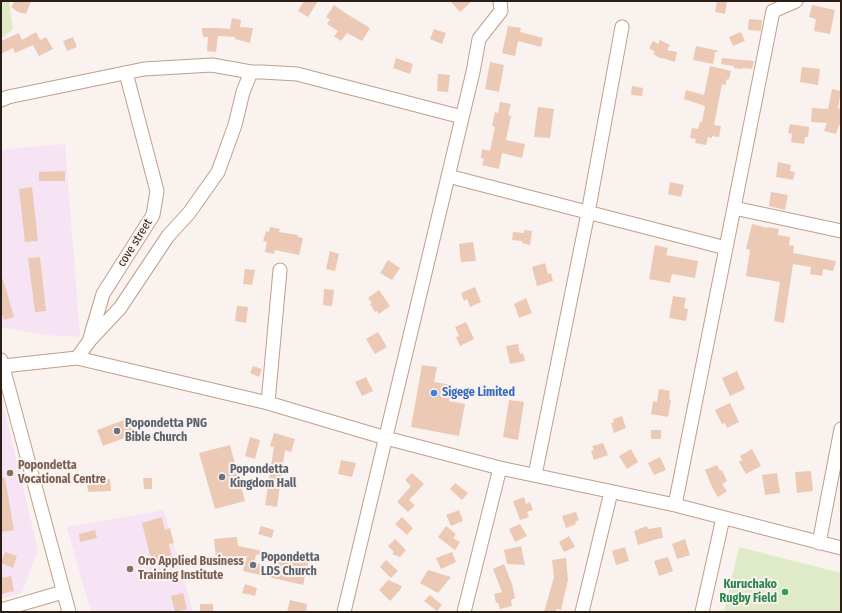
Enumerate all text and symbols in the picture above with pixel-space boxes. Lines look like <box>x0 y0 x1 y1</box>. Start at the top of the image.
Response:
street label: cove street <box>115 216 155 270</box>
place label: Sigege Limited <box>442 386 515 400</box>
marker: Sigege Limited <box>429 388 439 398</box>
place label: Popondetta PNG Bible Church <box>125 417 207 445</box>
marker: Popondetta PNG Bible Church <box>112 426 122 436</box>
place label: Popondetta Vocational Centre <box>18 459 106 487</box>
place label: Popondetta Kingdom Hall <box>230 463 296 491</box>
marker: Popondetta Vocational Centre <box>5 468 15 478</box>
marker: Popondetta Kingdom Hall <box>217 472 227 482</box>
place label: Popondetta LDS Church <box>261 551 320 579</box>
place label: Oro Applied Business Training Institute <box>138 555 244 583</box>
marker: Popondetta LDS Church <box>248 560 258 570</box>
marker: Oro Applied Business Training Institute <box>125 564 135 574</box>
place label: Kuruchako Rugby Field <box>719 578 777 606</box>
marker: Kuruchako Rugby Field <box>780 587 790 597</box>

